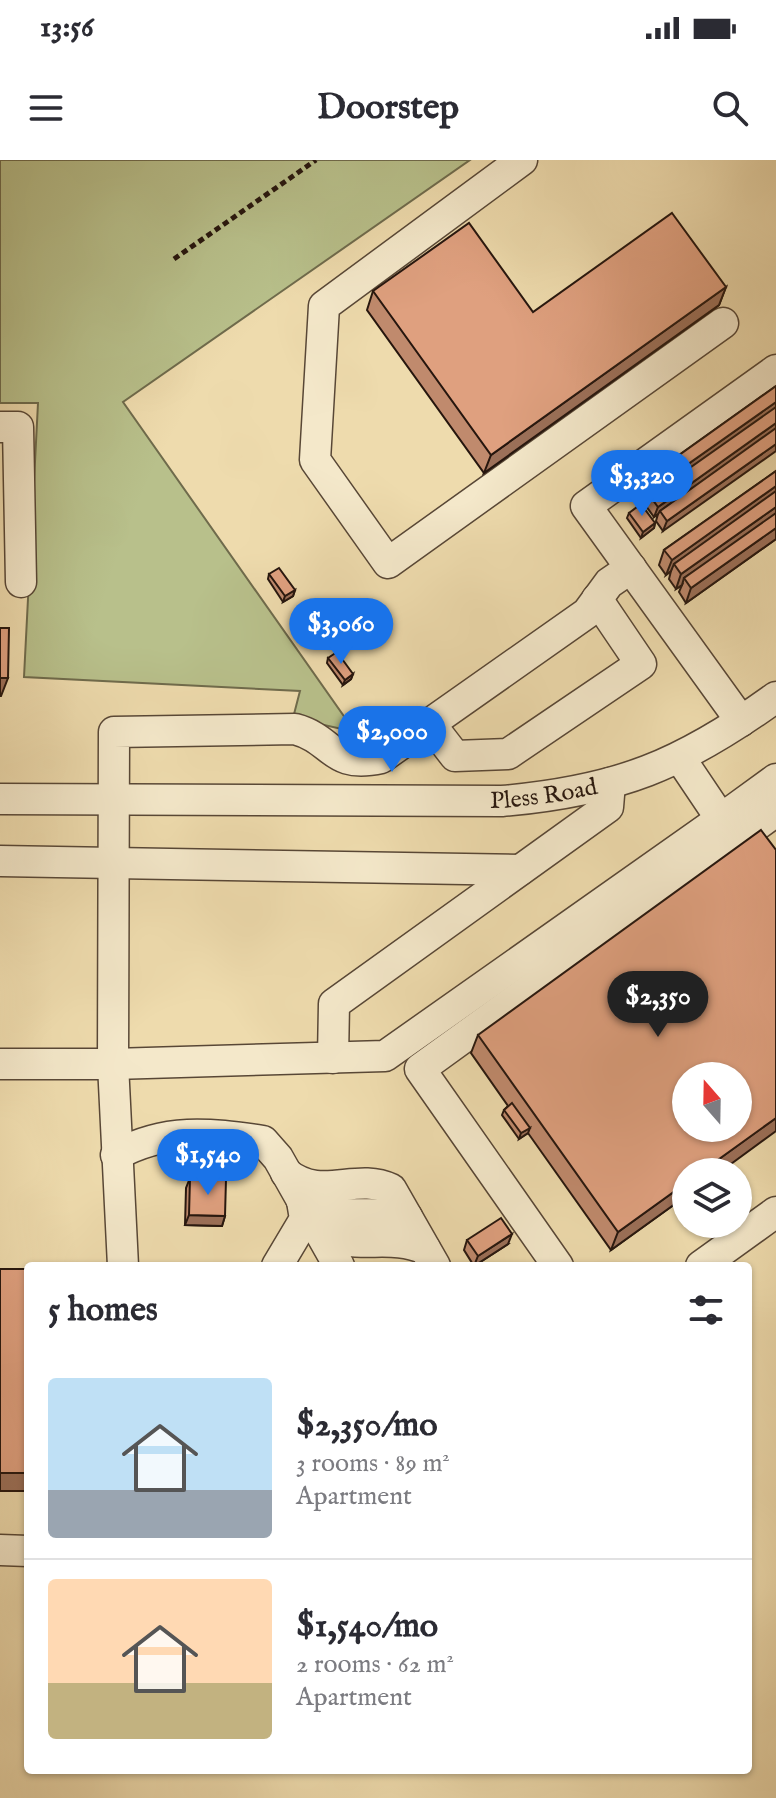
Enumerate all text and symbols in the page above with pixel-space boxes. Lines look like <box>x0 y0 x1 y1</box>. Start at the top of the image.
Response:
text: 13:56 <box>40 9 94 47</box>
text: Doorstep <box>317 85 459 131</box>
icon: menu <box>24 86 68 130</box>
icon: search <box>708 86 752 130</box>
pin: $3,320 <box>577 450 707 518</box>
text: $3,320 <box>609 459 675 492</box>
pin: $3,060 <box>276 598 406 666</box>
text: $3,060 <box>307 607 375 640</box>
pin: $2,000 <box>327 706 457 774</box>
text: $2,000 <box>356 715 428 748</box>
street label: Pless Road <box>490 771 601 817</box>
pin: $2,350 <box>593 971 723 1039</box>
text: $2,350 <box>625 980 691 1013</box>
north arrow <box>672 1062 752 1142</box>
map controls <box>672 1062 752 1238</box>
pin: $1,540 <box>143 1129 273 1197</box>
text: $1,540 <box>175 1138 241 1171</box>
button: layers <box>672 1158 752 1238</box>
icon: filters <box>684 1288 728 1332</box>
text: 5 homes <box>48 1289 158 1332</box>
text: $2,350/mo <box>296 1404 437 1447</box>
icon: home <box>112 1410 208 1506</box>
text: 3 rooms · 89 m² <box>296 1447 450 1480</box>
text: Apartment <box>296 1480 412 1513</box>
text: $1,540/mo <box>296 1605 438 1648</box>
icon: home <box>112 1611 208 1707</box>
text: 2 rooms · 62 m² <box>296 1648 454 1681</box>
text: Apartment <box>296 1681 412 1714</box>

